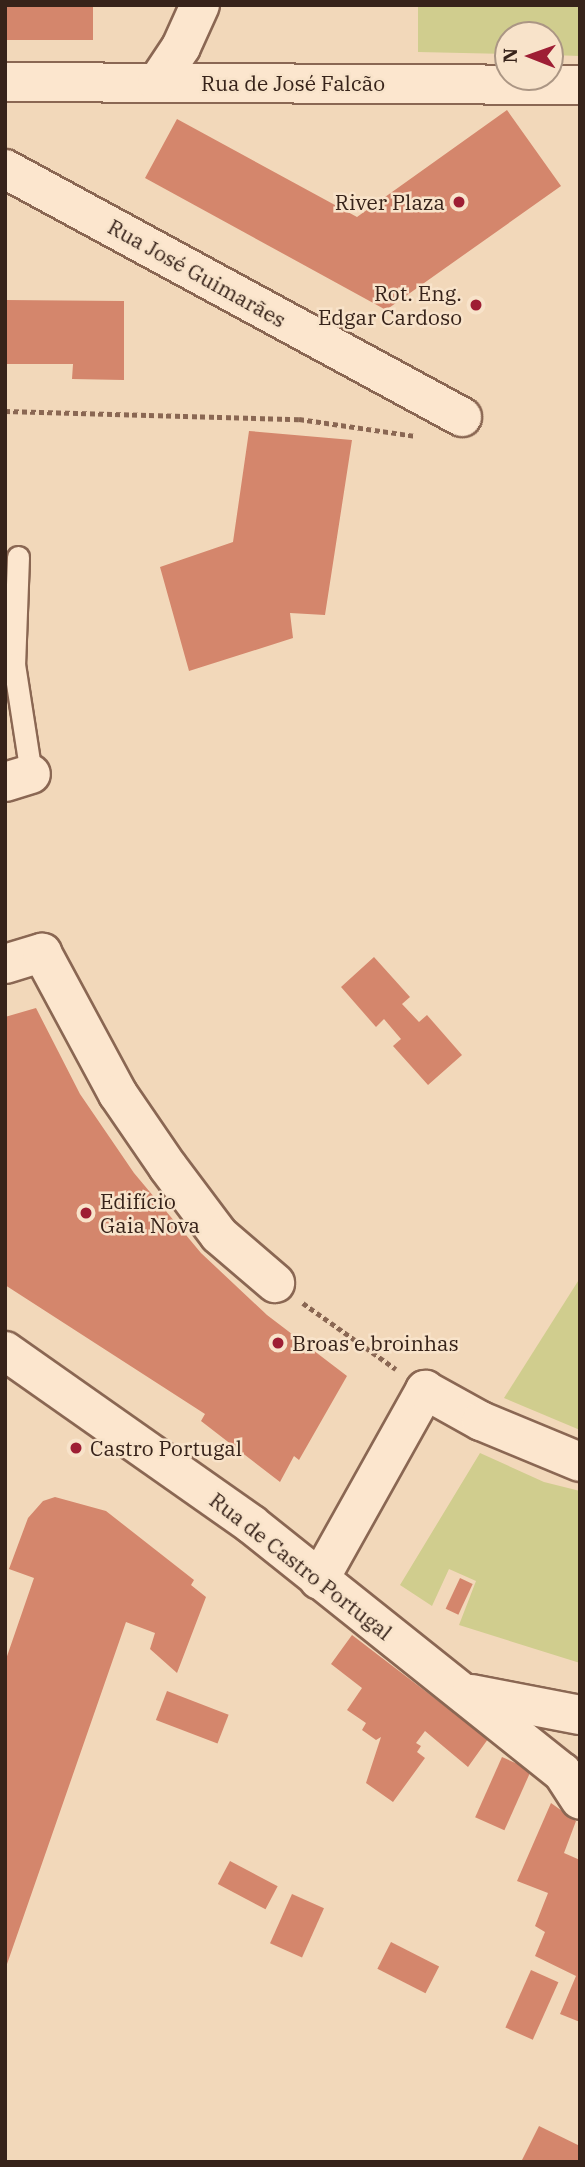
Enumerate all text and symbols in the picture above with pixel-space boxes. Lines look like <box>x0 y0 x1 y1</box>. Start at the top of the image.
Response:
north arrow <box>494 21 564 91</box>
text: N <box>498 48 522 63</box>
street label: Rua de José Falcão <box>201 70 385 96</box>
place label: River Plaza <box>335 189 445 215</box>
marker: River Plaza <box>451 194 467 210</box>
street label: Rua José Guimarães <box>104 214 290 332</box>
place label: Rot. Eng. Edgar Cardoso <box>318 280 462 330</box>
marker: Rot. Eng. Edgar Cardoso <box>468 297 484 313</box>
place label: Edifício Gaia Nova <box>100 1188 200 1238</box>
marker: Edifício Gaia Nova <box>78 1205 94 1221</box>
place label: Broas e broinhas <box>292 1330 459 1356</box>
marker: Broas e broinhas <box>270 1335 286 1351</box>
place label: Castro Portugal <box>90 1435 242 1461</box>
marker: Castro Portugal <box>68 1440 84 1456</box>
street label: Rua de Castro Portugal <box>205 1487 397 1645</box>

